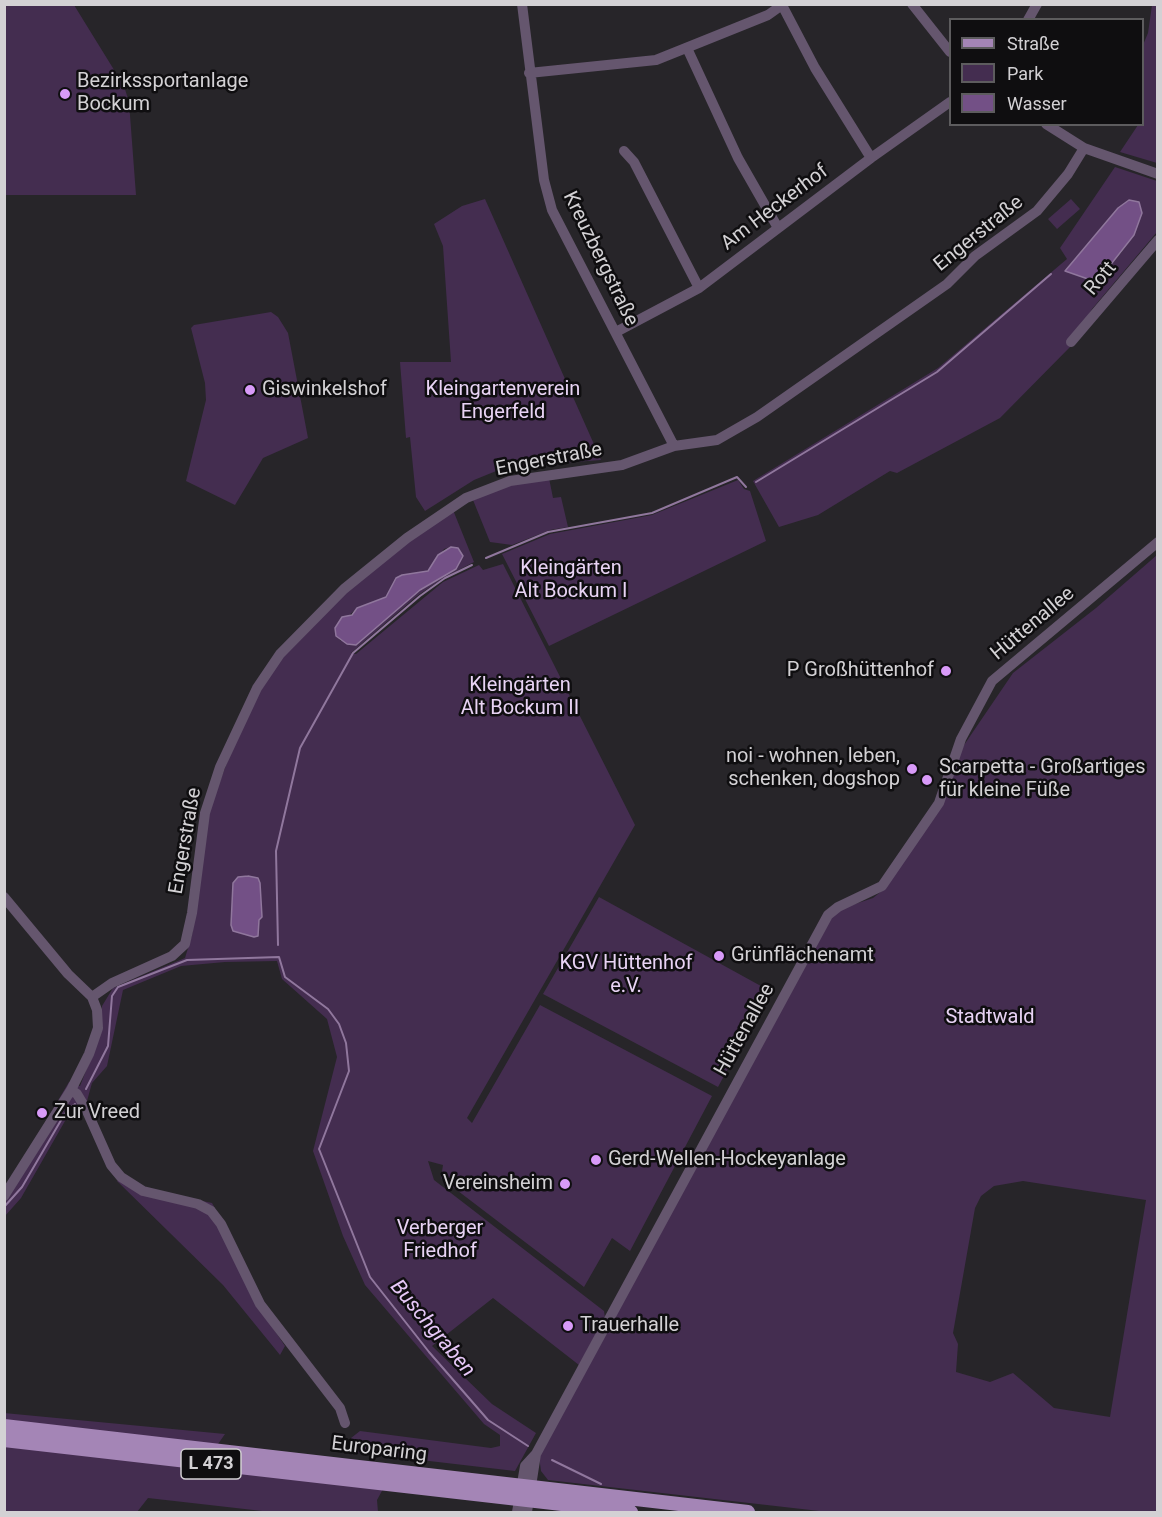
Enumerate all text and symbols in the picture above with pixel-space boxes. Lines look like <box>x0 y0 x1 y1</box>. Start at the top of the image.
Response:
legend <box>949 18 1144 126</box>
text: Straße <box>1007 33 1059 54</box>
text: Park <box>1007 63 1043 84</box>
place label: Bezirkssportanlage Bockum <box>77 70 248 117</box>
marker: Bezirkssportanlage Bockum <box>58 87 72 101</box>
text: Wasser <box>1007 93 1067 114</box>
street label: Am Heckerhof <box>717 160 833 256</box>
street label: Kreuzbergstraße <box>557 188 643 330</box>
street label: Engerstraße <box>930 191 1028 277</box>
street label: Rott <box>1080 257 1122 301</box>
place label: Giswinkelshof <box>262 378 387 402</box>
park label: Kleingartenverein Engerfeld <box>426 378 580 425</box>
marker: Giswinkelshof <box>243 383 257 397</box>
street label: Engerstraße <box>494 438 604 482</box>
park label: Kleingärten Alt Bockum I <box>515 557 627 604</box>
street label: Hüttenallee <box>986 582 1080 666</box>
place label: P Großhüttenhof <box>787 659 934 683</box>
marker: P Großhüttenhof <box>939 664 953 678</box>
park label: Kleingärten Alt Bockum II <box>461 674 579 721</box>
place label: noi - wohnen, leben, schenken, dogshop <box>726 745 900 792</box>
place label: Scarpetta - Großartiges für kleine Füße <box>939 756 1145 803</box>
marker: noi - wohnen, leben, schenken, dogshop <box>905 762 919 776</box>
marker: Scarpetta - Großartiges für kleine Füße <box>920 773 934 787</box>
street label: Engerstraße <box>165 786 207 896</box>
place label: Grünflächenamt <box>731 944 874 968</box>
marker: Grünflächenamt <box>712 949 726 963</box>
park label: KGV Hüttenhof e.V. <box>560 952 692 999</box>
street label: Hüttenallee <box>710 980 780 1080</box>
park label: Stadtwald <box>945 1006 1035 1030</box>
place label: Zur Vreed <box>54 1101 140 1125</box>
marker: Zur Vreed <box>35 1106 49 1120</box>
place label: Gerd-Wellen-Hockeyanlage <box>608 1148 846 1172</box>
marker: Gerd-Wellen-Hockeyanlage <box>589 1153 603 1167</box>
place label: Vereinsheim <box>443 1172 553 1196</box>
marker: Vereinsheim <box>558 1177 572 1191</box>
park label: Verberger Friedhof <box>397 1217 483 1264</box>
water label: Buschgraben <box>384 1275 480 1383</box>
place label: Trauerhalle <box>580 1314 679 1338</box>
marker: Trauerhalle <box>561 1319 575 1333</box>
street label: Europaring <box>330 1432 428 1468</box>
road number: L 473 <box>181 1449 241 1479</box>

